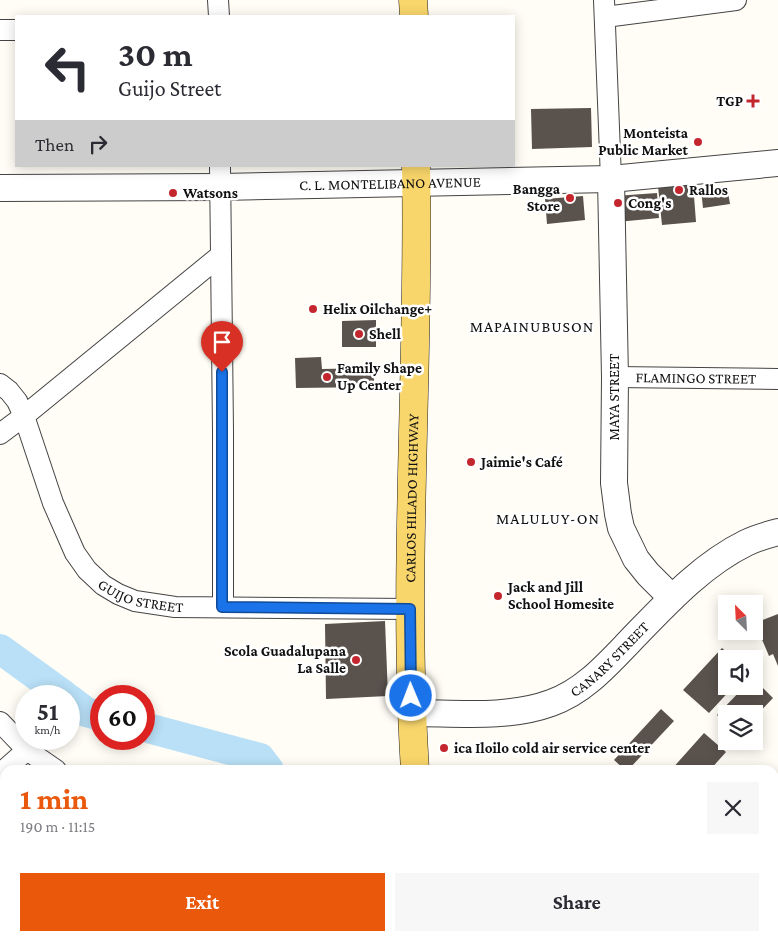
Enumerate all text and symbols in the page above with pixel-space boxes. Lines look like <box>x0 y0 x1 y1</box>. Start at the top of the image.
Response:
icon: left <box>35 35 100 100</box>
text: 30 m <box>118 35 193 74</box>
text: Guijo Street <box>118 76 221 101</box>
place label: TGP <box>716 93 743 109</box>
marker: TGP <box>747 95 759 107</box>
place label: Monteista Public Market <box>598 125 689 158</box>
icon: right <box>84 130 112 158</box>
text: Then <box>35 134 74 155</box>
marker: Monteista Public Market <box>692 136 704 148</box>
street label: C. L. MONTELIBANO AVENUE <box>299 174 481 193</box>
place label: Bangga Store <box>513 181 561 214</box>
place label: Rallos <box>689 182 728 198</box>
marker: Rallos <box>673 184 685 196</box>
place label: Watsons <box>182 185 238 201</box>
marker: Watsons <box>167 187 179 199</box>
marker: Bangga Store <box>564 192 576 204</box>
place label: Cong's <box>628 195 671 211</box>
marker: Cong's <box>612 197 624 209</box>
place label: Helix Oilchange+ <box>323 301 432 317</box>
marker: Helix Oilchange+ <box>307 303 319 315</box>
district label: MAPAINUBUSON <box>470 318 594 335</box>
pin <box>201 321 243 372</box>
place label: Shell <box>369 326 401 342</box>
icon: arrive <box>208 328 236 356</box>
marker: Shell <box>353 328 365 340</box>
street label: MAYA STREET <box>606 354 622 440</box>
place label: Family Shape Up Center <box>337 360 422 393</box>
street label: FLAMINGO STREET <box>636 369 756 387</box>
marker: Family Shape Up Center <box>321 371 333 383</box>
street label: CARLOS HILADO HIGHWAY <box>402 413 421 583</box>
place label: Jaimie's Café <box>479 454 563 470</box>
marker: Jaimie's Café <box>465 456 477 468</box>
district label: MALULUY-ON <box>496 510 600 527</box>
street label: GUIJO STREET <box>95 576 183 615</box>
place label: Jack and Jill School Homesite <box>506 579 614 612</box>
marker: Jack and Jill School Homesite <box>492 590 504 602</box>
north arrow <box>718 595 762 640</box>
map controls <box>718 595 763 750</box>
street label: CANARY STREET <box>567 619 652 700</box>
place label: Scola Guadalupana La Salle <box>224 643 347 676</box>
button: sound <box>718 650 763 695</box>
marker: Scola Guadalupana La Salle <box>350 654 362 666</box>
position arrow <box>384 669 436 721</box>
speed limit sign: 60 <box>90 685 155 750</box>
text: 51 <box>37 698 58 725</box>
button: layers <box>718 705 763 750</box>
text: km/h <box>35 723 60 737</box>
place label: ica Iloilo cold air service center <box>454 740 650 756</box>
marker: ica Iloilo cold air service center <box>438 742 450 754</box>
text: 1 min <box>20 782 88 815</box>
button: close <box>707 782 759 834</box>
text: 190 m · 11:15 <box>20 818 95 835</box>
button: Exit <box>20 873 385 931</box>
button: Share <box>395 873 759 931</box>

